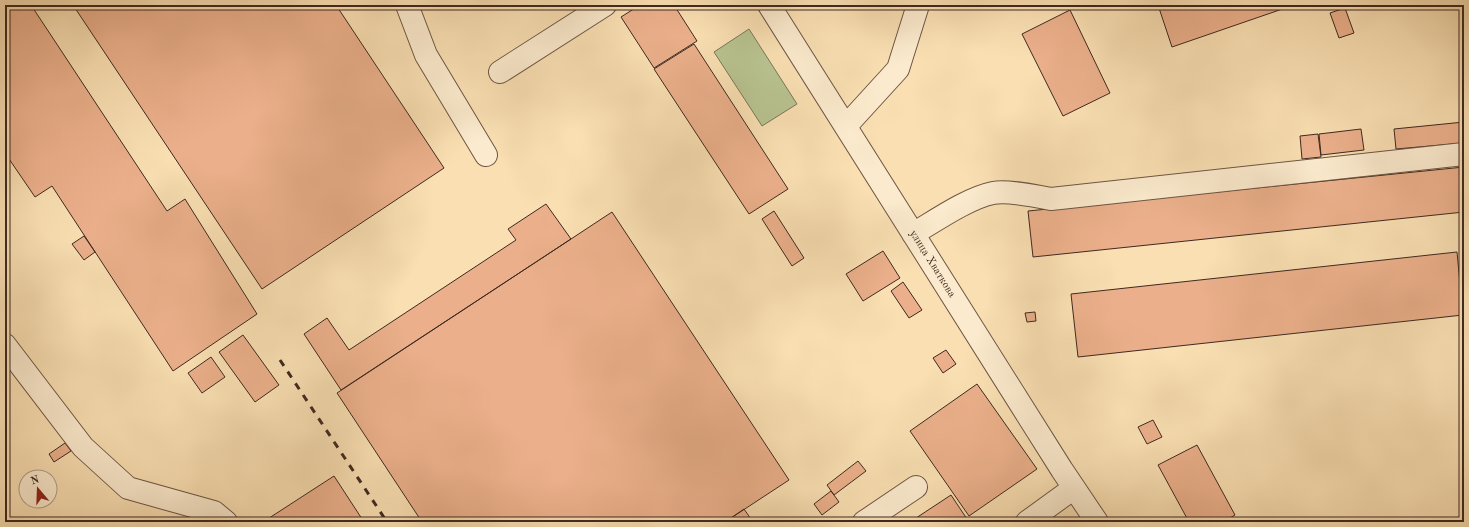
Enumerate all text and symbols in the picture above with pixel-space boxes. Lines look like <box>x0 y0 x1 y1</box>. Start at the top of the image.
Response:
street label: улица Хваткова <box>907 228 957 300</box>
north arrow <box>18 469 58 509</box>
text: N <box>29 474 42 488</box>

